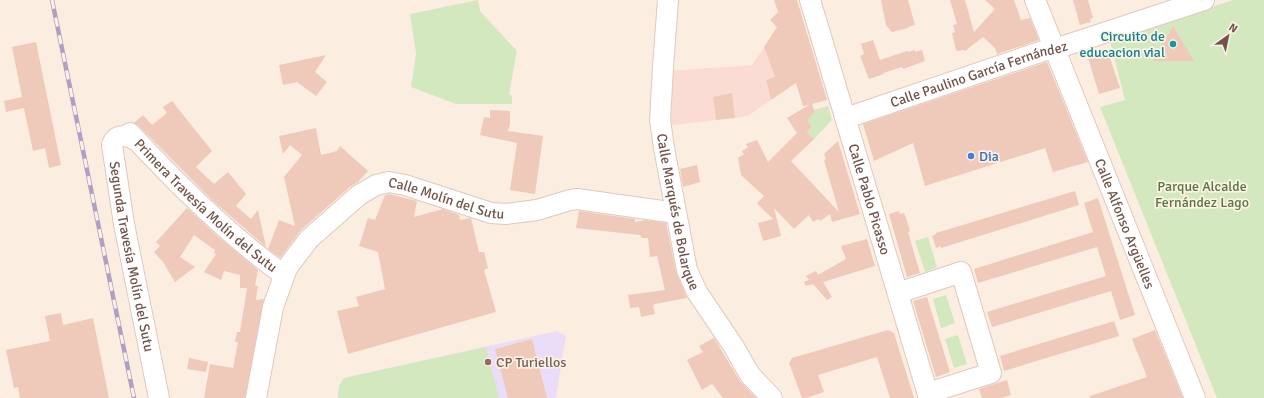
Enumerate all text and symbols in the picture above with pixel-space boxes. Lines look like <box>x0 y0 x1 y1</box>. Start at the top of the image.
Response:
north arrow <box>1208 16 1248 56</box>
text: N <box>1226 20 1240 36</box>
place label: Circuito de educacion vial <box>1080 28 1165 61</box>
street label: Calle Paulino García Fernández <box>888 37 1070 111</box>
marker: Circuito de educacion vial <box>1168 39 1178 49</box>
street label: Calle Marqués de Bolarque <box>654 132 704 293</box>
street label: Primera Travesía Molín del Sutu <box>131 135 281 276</box>
street label: Calle Pablo Picasso <box>845 142 894 257</box>
place label: Dia <box>979 148 999 165</box>
marker: Dia <box>966 151 976 161</box>
street label: Calle Alfonso Argüelles <box>1091 156 1159 291</box>
street label: Segunda Travesía Molín del Sutu <box>106 160 158 353</box>
street label: Calle Molín del Sutu <box>387 174 505 222</box>
park label: Parque Alcalde Fernández Lago <box>1155 178 1249 211</box>
place label: CP Turiellos <box>496 354 566 371</box>
marker: CP Turiellos <box>483 357 493 367</box>

